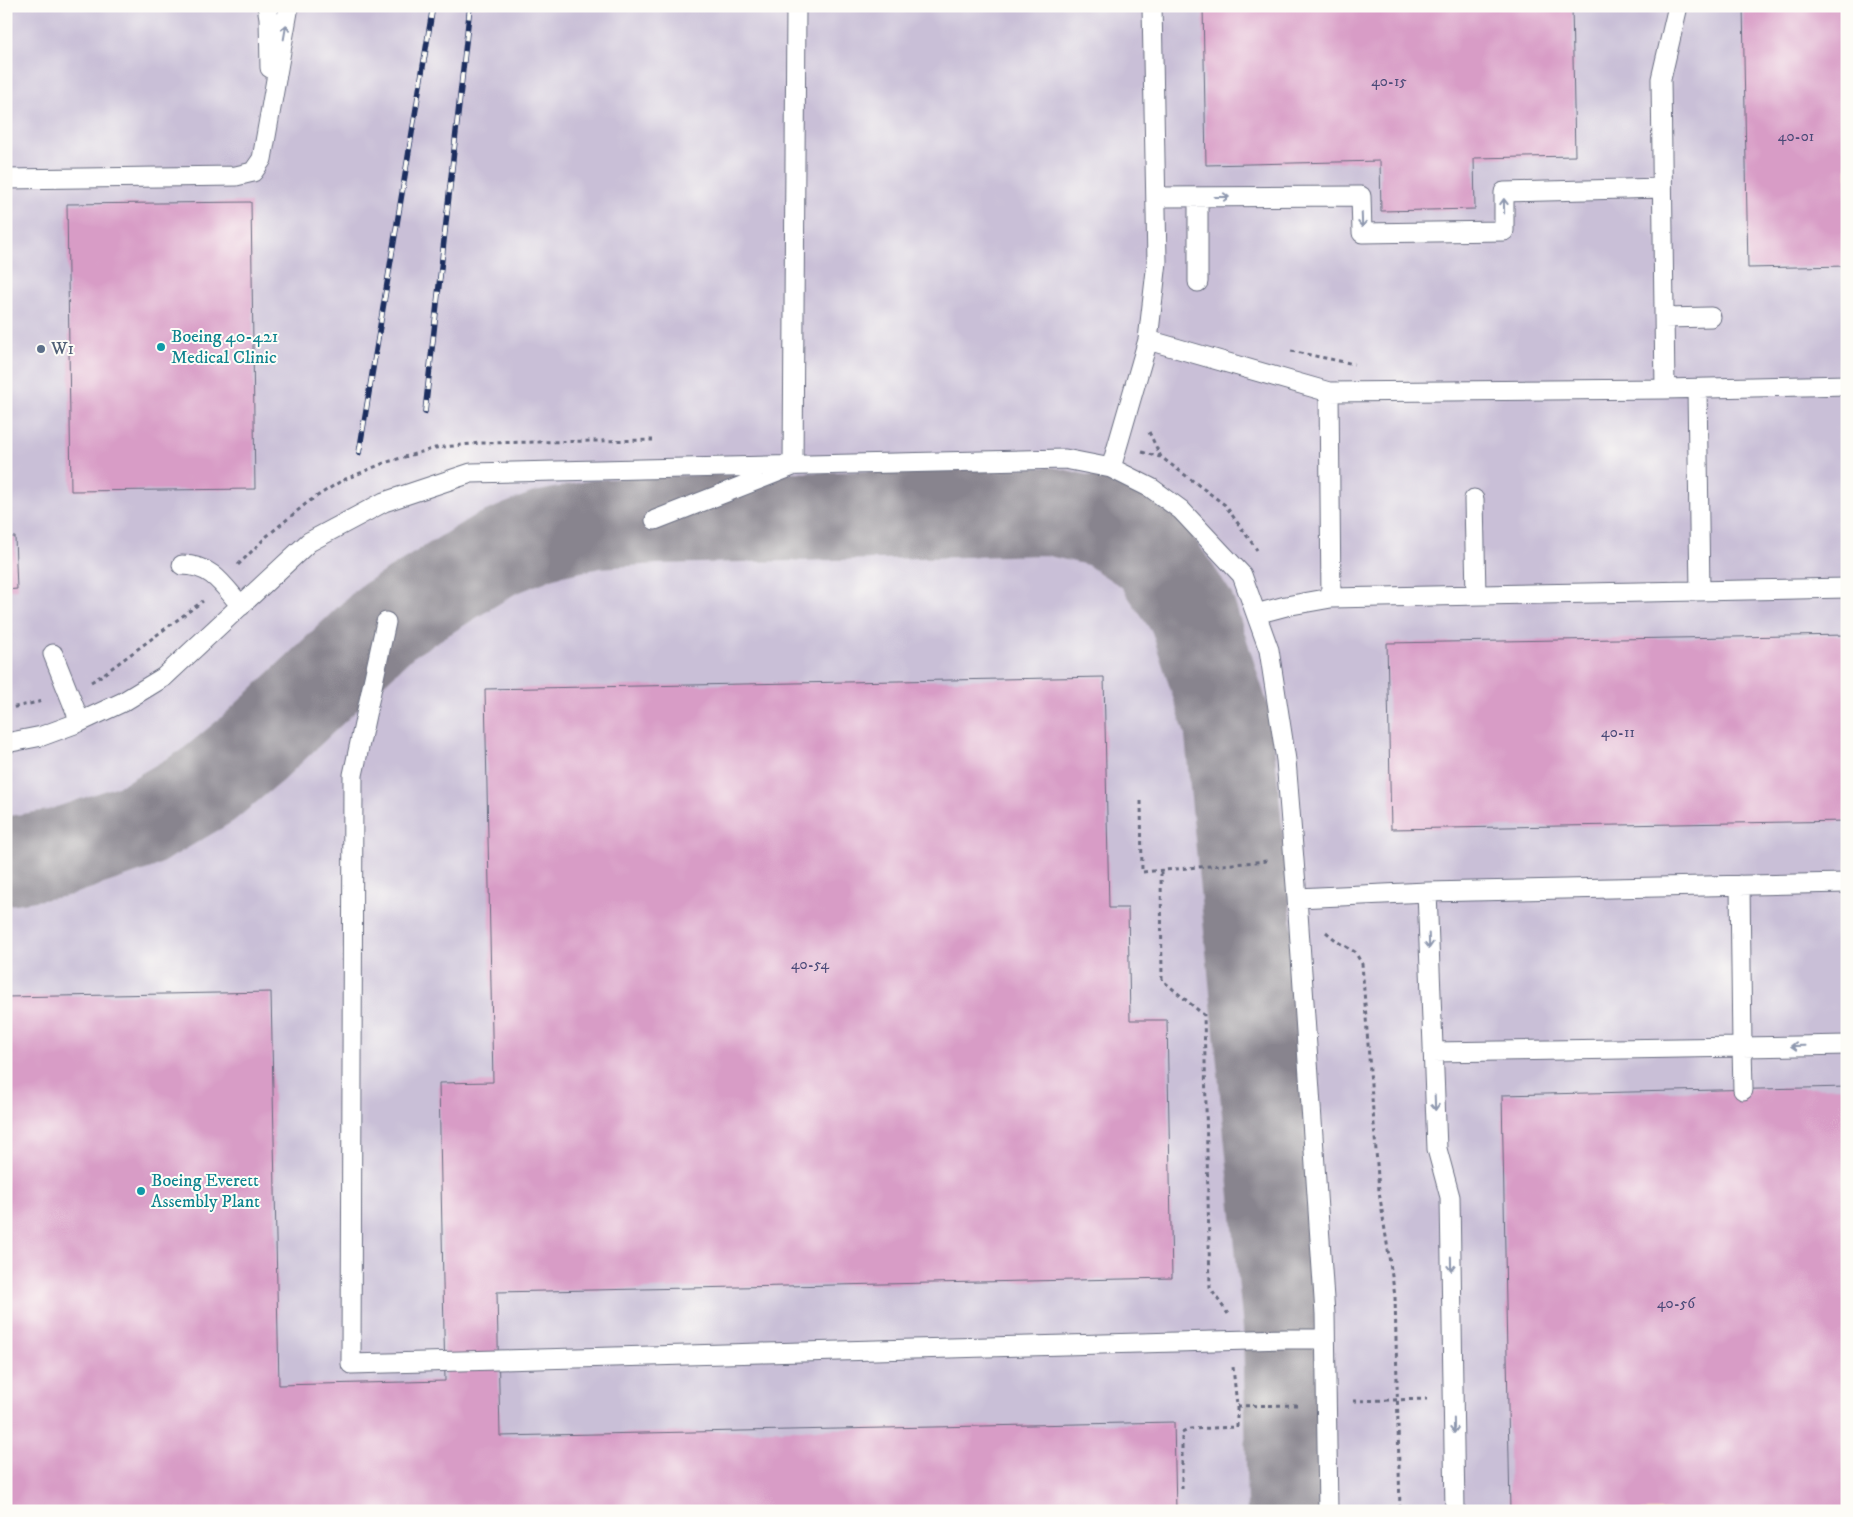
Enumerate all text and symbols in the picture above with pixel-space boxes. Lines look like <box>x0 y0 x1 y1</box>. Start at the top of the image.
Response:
one-way arrow <box>280 24 290 40</box>
house number: 40-15 <box>1371 72 1407 91</box>
house number: 40-01 <box>1778 127 1814 146</box>
one-way arrow <box>1214 192 1230 202</box>
one-way arrow <box>1499 199 1509 215</box>
one-way arrow <box>1357 211 1367 227</box>
place label: Boeing 40-421 Medical Clinic <box>171 326 278 369</box>
place label: W1 <box>50 338 74 360</box>
marker: Boeing 40-421 Medical Clinic <box>155 341 167 353</box>
marker: W1 <box>35 343 47 355</box>
house number: 40-11 <box>1601 723 1635 742</box>
one-way arrow <box>1424 933 1433 949</box>
house number: 40-54 <box>791 955 829 974</box>
one-way arrow <box>1790 1041 1806 1051</box>
one-way arrow <box>1430 1094 1440 1111</box>
place label: Boeing Everett Assembly Plant <box>151 1170 260 1213</box>
marker: Boeing Everett Assembly Plant <box>135 1185 147 1197</box>
one-way arrow <box>1446 1256 1456 1272</box>
house number: 40-56 <box>1657 1294 1696 1313</box>
one-way arrow <box>1449 1418 1459 1434</box>

